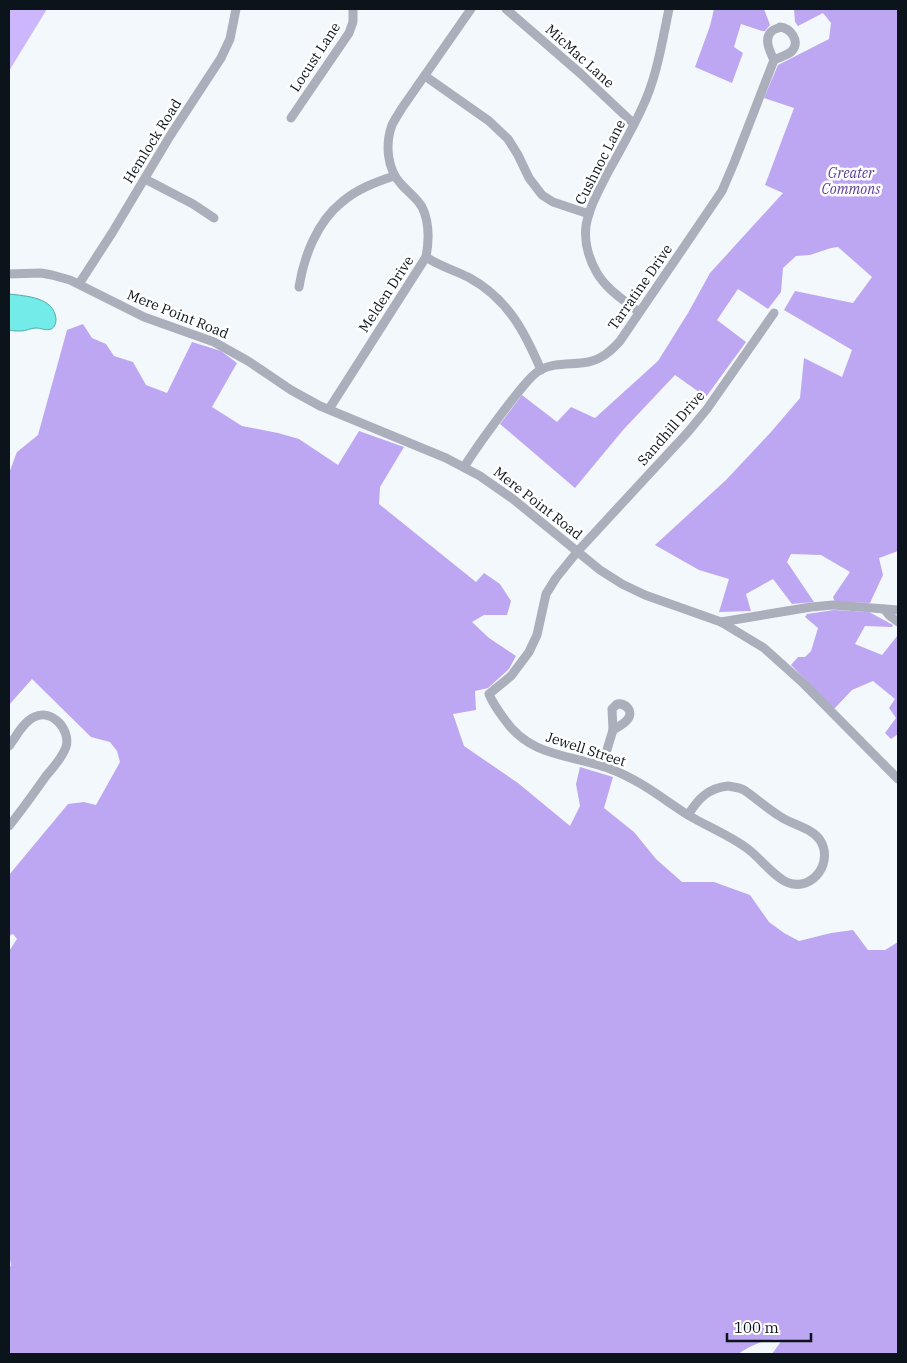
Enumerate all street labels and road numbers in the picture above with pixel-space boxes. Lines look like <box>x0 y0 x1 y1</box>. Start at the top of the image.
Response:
street label: Locust Lane <box>286 19 344 95</box>
street label: MicMac Lane <box>542 20 618 92</box>
street label: Hemlock Road <box>119 95 185 187</box>
street label: Cushnoc Lane <box>571 116 629 208</box>
street label: Tarratine Drive <box>604 241 676 333</box>
street label: Melden Drive <box>355 252 417 336</box>
street label: Mere Point Road <box>125 285 232 343</box>
street label: Sandhill Drive <box>634 387 708 469</box>
street label: Mere Point Road <box>490 463 586 544</box>
street label: Jewell Street <box>544 728 628 770</box>

